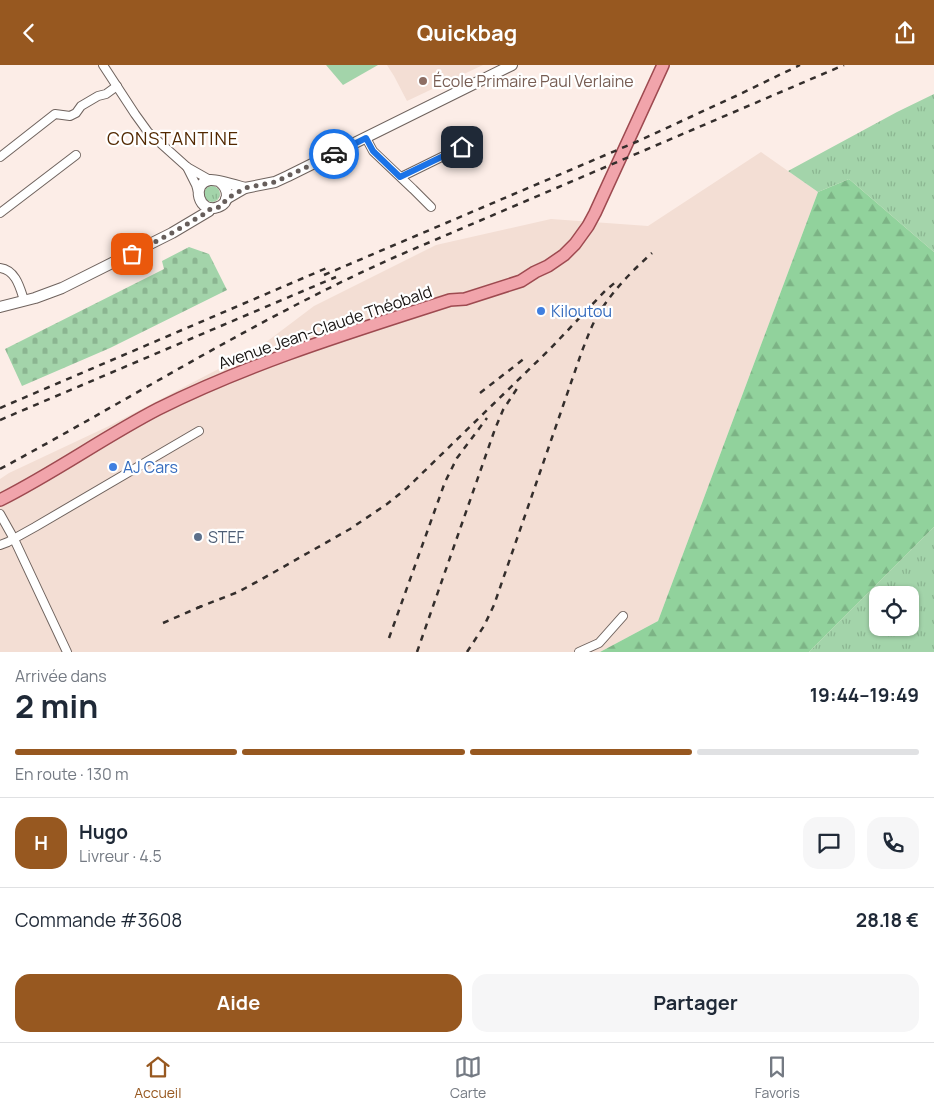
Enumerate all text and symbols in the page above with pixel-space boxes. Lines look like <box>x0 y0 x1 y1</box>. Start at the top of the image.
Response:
text: Quickbag <box>417 18 517 48</box>
icon: back <box>15 19 43 47</box>
icon: share <box>891 19 919 47</box>
place label: École Primaire Paul Verlaine <box>433 70 634 92</box>
marker: École Primaire Paul Verlaine <box>417 75 429 87</box>
district label: CONSTANTINE <box>107 126 239 150</box>
pin <box>441 126 483 168</box>
courier <box>309 129 359 179</box>
icon: home <box>448 133 476 161</box>
icon: car <box>320 140 348 168</box>
pin <box>111 233 153 275</box>
icon: bag <box>118 240 146 268</box>
street label: Avenue Jean-Claude Théobald <box>215 280 435 374</box>
place label: Kiloutou <box>551 300 612 322</box>
marker: Kiloutou <box>535 305 547 317</box>
place label: AJ Cars <box>123 456 178 478</box>
marker: AJ Cars <box>107 461 119 473</box>
place label: STEF <box>208 526 245 548</box>
marker: STEF <box>192 531 204 543</box>
map controls <box>869 586 919 636</box>
button: locate <box>869 586 919 636</box>
text: Arrivée dans <box>15 665 107 687</box>
text: 19:44–19:49 <box>810 682 919 708</box>
text: 2 min <box>15 684 98 728</box>
text: En route · 130 m <box>15 763 128 785</box>
button: chat <box>803 817 855 869</box>
button: phone <box>867 817 919 869</box>
text: Hugo <box>79 819 128 845</box>
text: H <box>34 830 48 856</box>
text: Livreur · 4.5 <box>79 845 162 867</box>
text: Commande #3608 <box>15 907 182 933</box>
text: 28.18 € <box>856 907 919 933</box>
button: Aide <box>15 974 462 1032</box>
button: Partager <box>472 974 919 1032</box>
tab: Accueil <box>134 1053 181 1102</box>
tab: Carte <box>450 1053 486 1102</box>
tab: Favoris <box>755 1053 800 1102</box>

